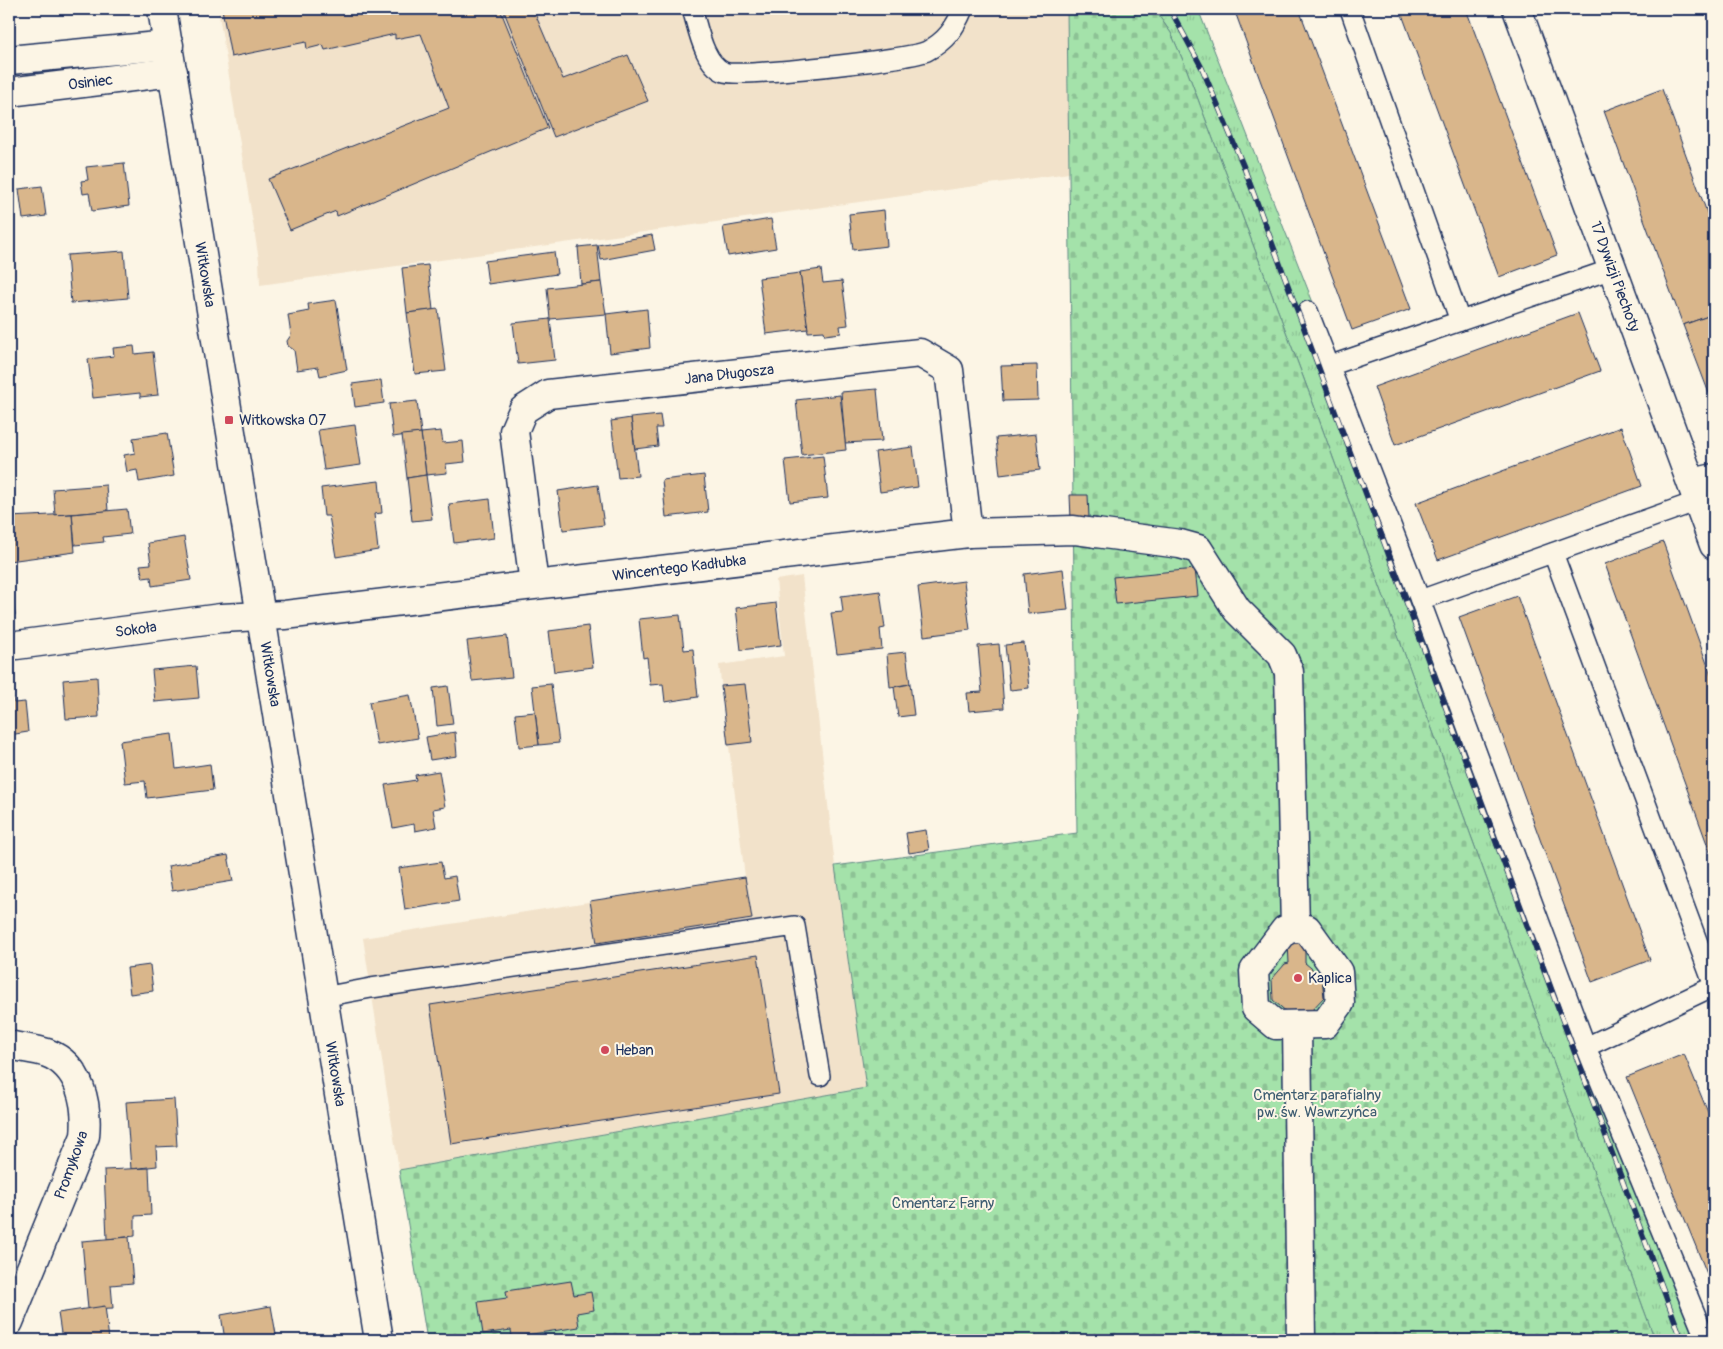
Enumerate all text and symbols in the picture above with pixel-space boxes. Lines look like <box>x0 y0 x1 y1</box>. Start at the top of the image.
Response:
street label: Osiniec <box>67 70 114 95</box>
street label: 17 Dywizji Piechoty <box>1586 219 1644 335</box>
street label: Witkowska <box>190 241 219 309</box>
street label: Jana Długosza <box>683 360 775 389</box>
place label: Witkowska 07 <box>239 411 326 430</box>
marker: Witkowska 07 <box>223 414 235 426</box>
street label: Wincentego Kadłubka <box>611 551 747 586</box>
street label: Sokoła <box>114 618 158 642</box>
street label: Witkowska <box>255 640 285 708</box>
place label: Kaplica <box>1308 969 1352 988</box>
marker: Kaplica <box>1292 972 1304 984</box>
street label: Witkowska <box>320 1040 350 1108</box>
place label: Heban <box>615 1041 654 1060</box>
marker: Heban <box>599 1044 611 1056</box>
park label: Cmentarz parafialny pw. św. Wawrzyńca <box>1253 1086 1381 1122</box>
street label: Promykowa <box>50 1128 93 1202</box>
park label: Cmentarz Farny <box>892 1194 995 1213</box>

